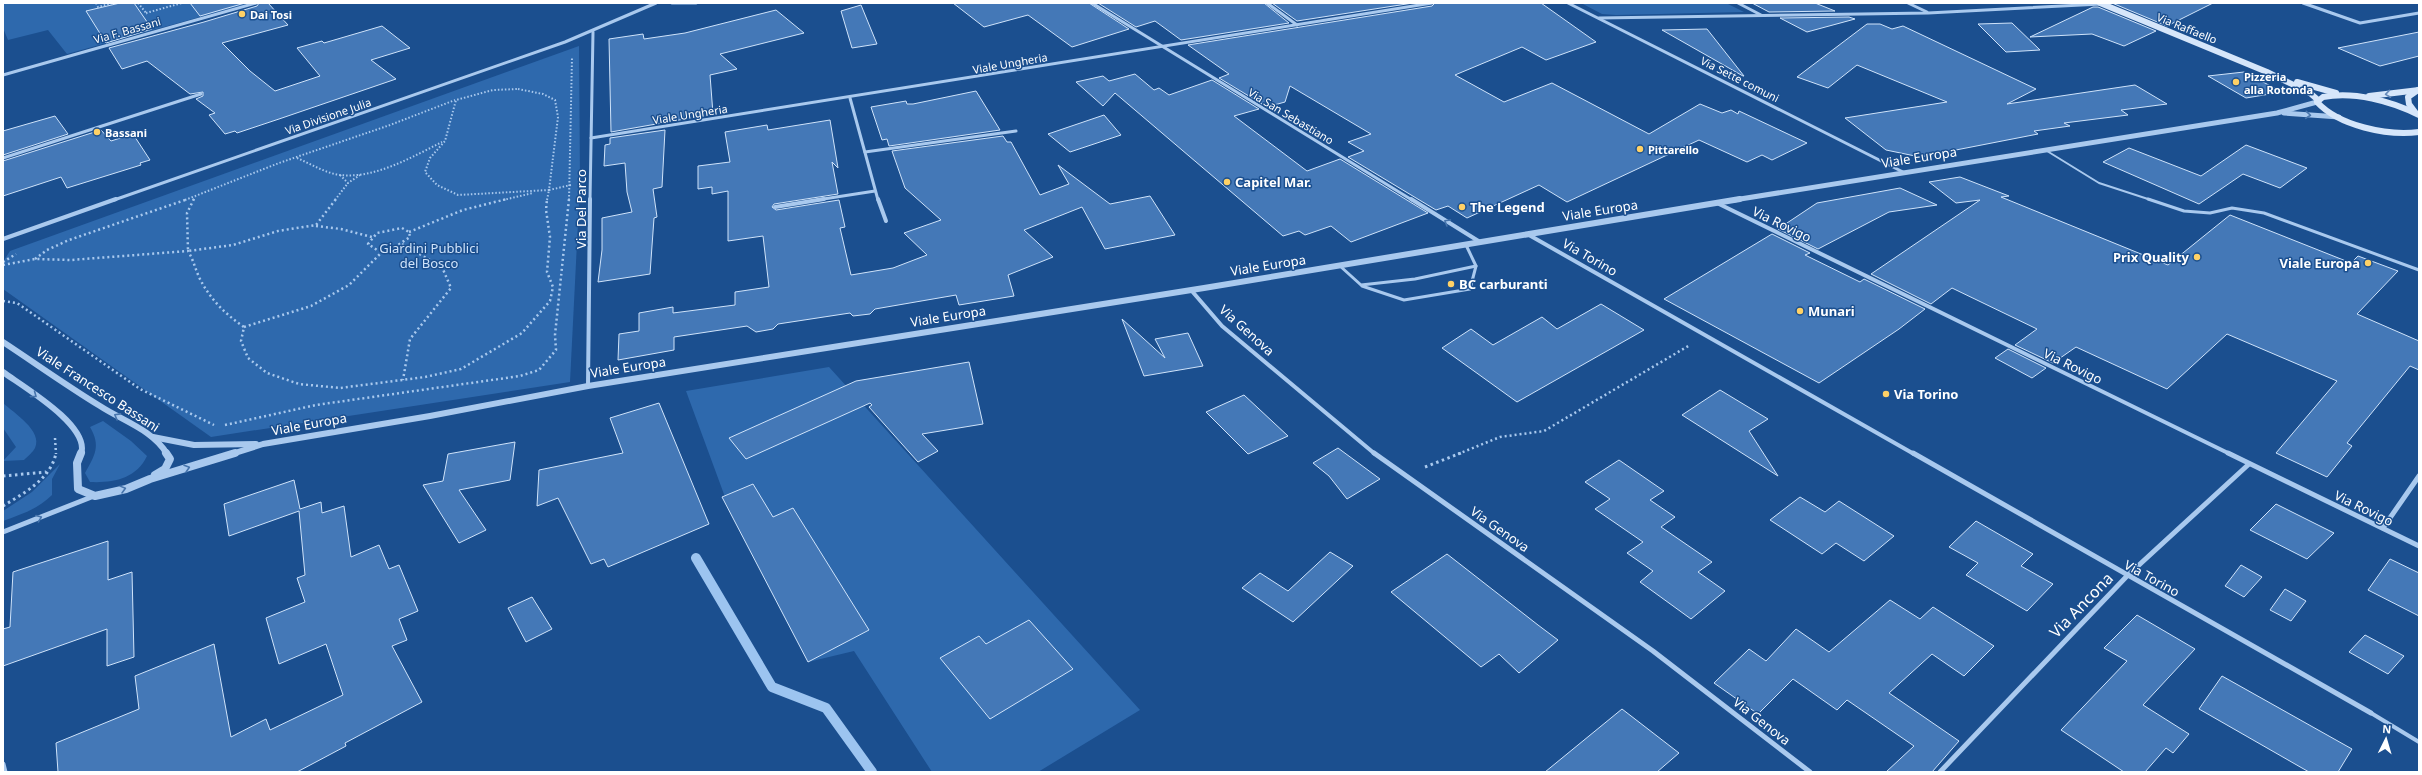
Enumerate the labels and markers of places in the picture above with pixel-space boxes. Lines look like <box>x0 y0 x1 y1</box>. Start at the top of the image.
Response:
place label: Dai Tosi <box>250 7 292 22</box>
marker: Dai Tosi <box>237 9 247 19</box>
place label: Pizzeria alla Rotonda <box>2244 69 2313 97</box>
marker: Pizzeria alla Rotonda <box>2231 77 2241 87</box>
place label: Bassani <box>105 125 147 140</box>
marker: Bassani <box>92 127 102 137</box>
place label: Pittarello <box>1648 142 1699 157</box>
marker: Pittarello <box>1635 144 1645 154</box>
place label: Capitel Mar. <box>1235 173 1311 191</box>
marker: Capitel Mar. <box>1222 177 1232 187</box>
place label: The Legend <box>1470 198 1545 216</box>
marker: The Legend <box>1457 202 1467 212</box>
place label: Prix Quality <box>2113 248 2190 266</box>
marker: Prix Quality <box>2192 252 2202 262</box>
place label: Viale Europa <box>2279 254 2360 272</box>
marker: Viale Europa <box>2363 258 2373 268</box>
place label: BC carburanti <box>1459 275 1548 293</box>
marker: BC carburanti <box>1446 279 1456 289</box>
place label: Munari <box>1808 302 1855 320</box>
marker: Munari <box>1795 306 1805 316</box>
place label: Via Torino <box>1894 385 1959 403</box>
marker: Via Torino <box>1881 389 1891 399</box>

